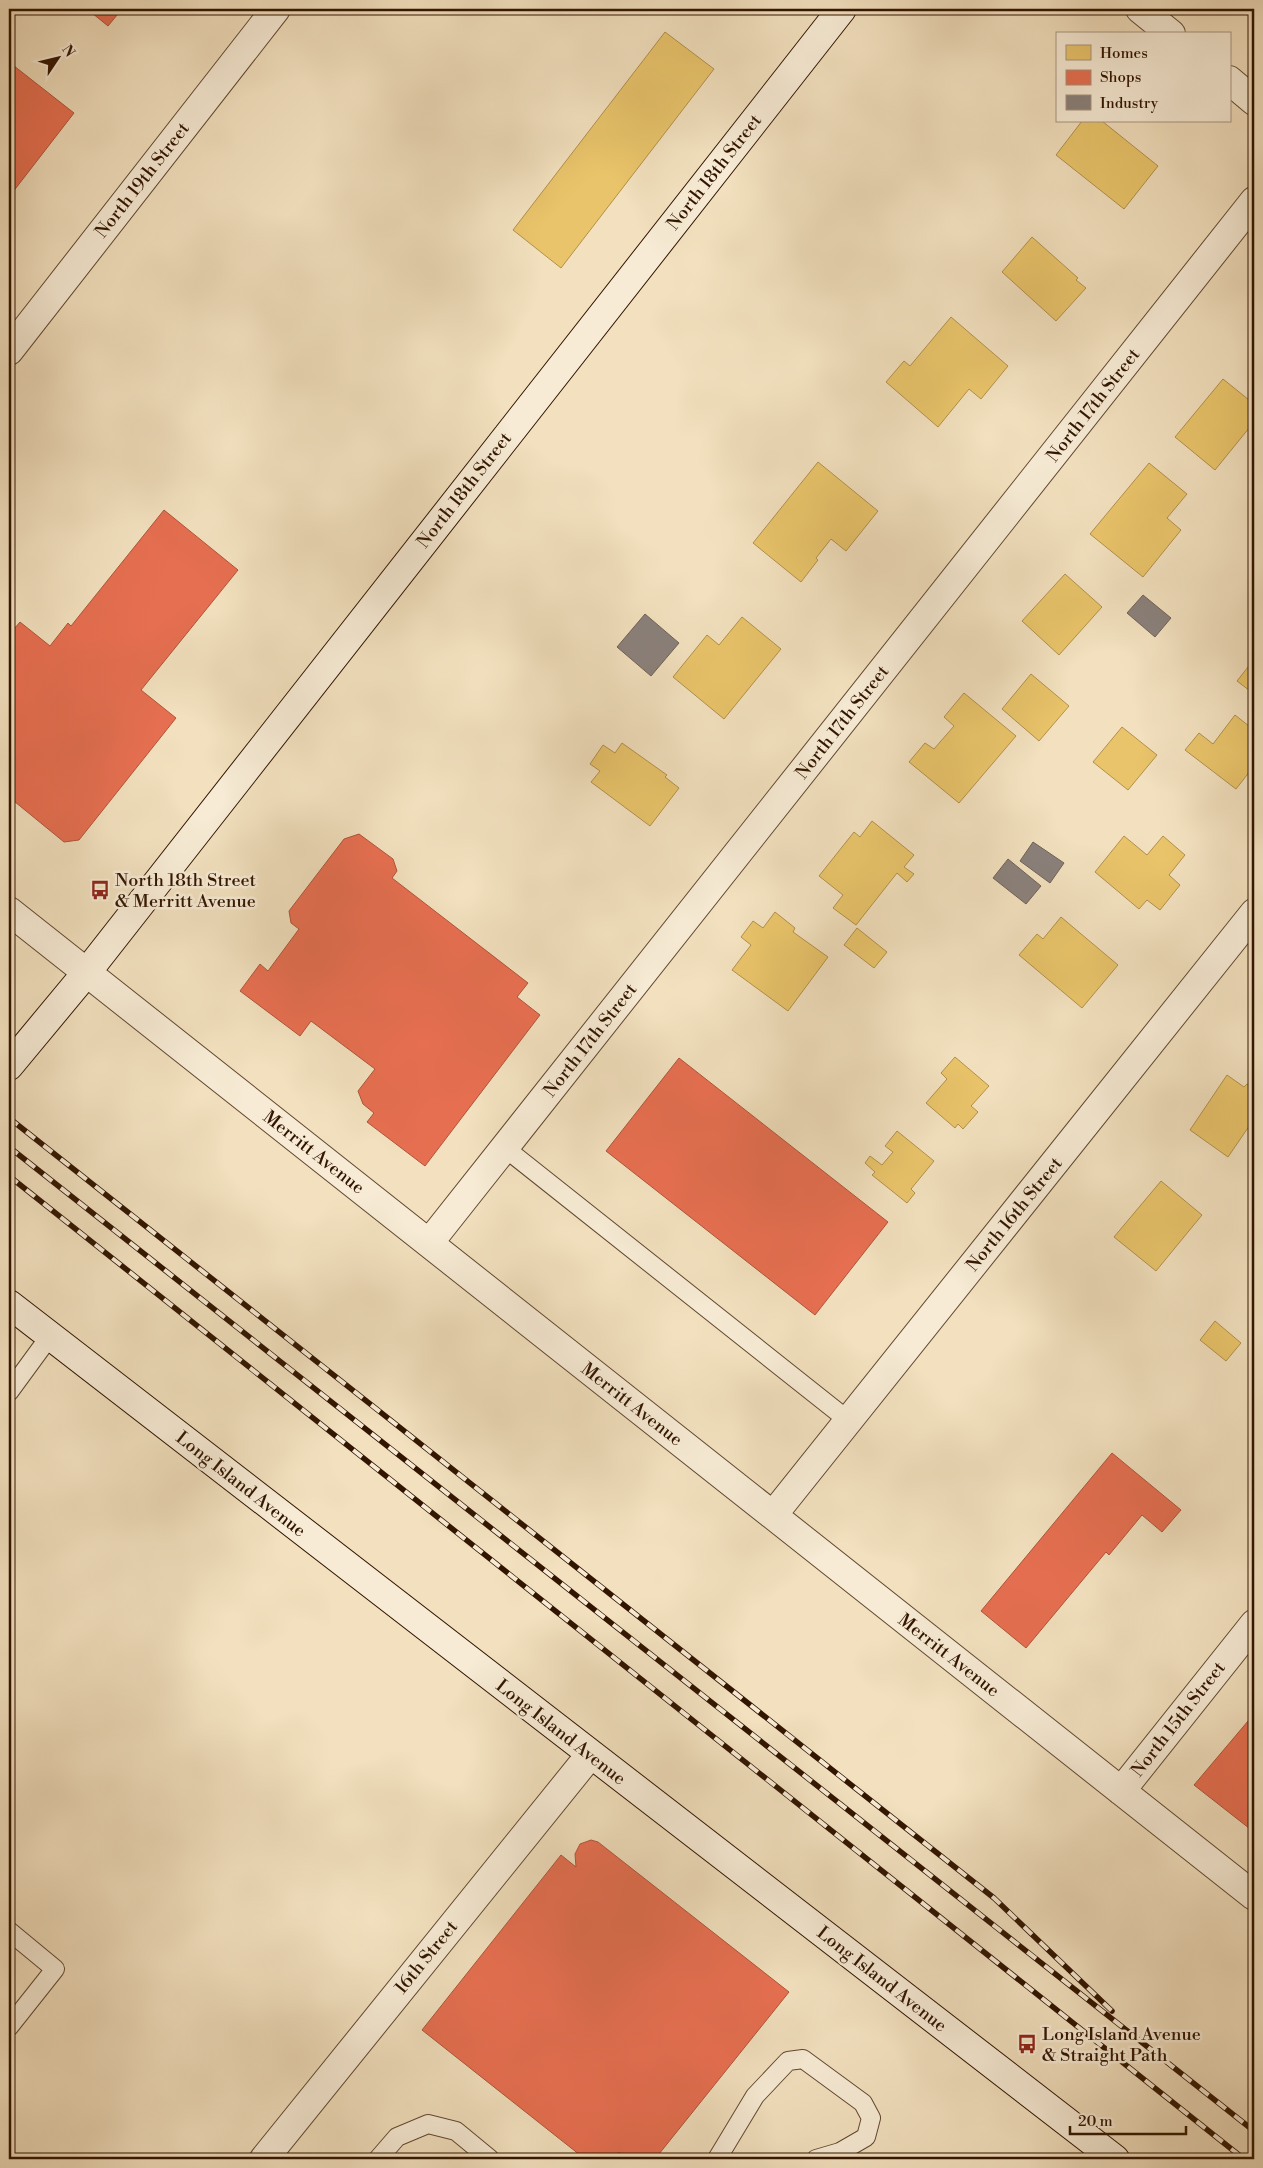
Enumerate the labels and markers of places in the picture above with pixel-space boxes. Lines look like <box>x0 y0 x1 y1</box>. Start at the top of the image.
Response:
place label: North 18th Street & Merritt Avenue <box>115 869 257 913</box>
bus stop icon: North 18th Street & Merritt Avenue <box>89 879 111 901</box>
place label: Long Island Avenue & Straight Path <box>1042 2023 1201 2067</box>
bus stop icon: Long Island Avenue & Straight Path <box>1016 2033 1038 2055</box>

